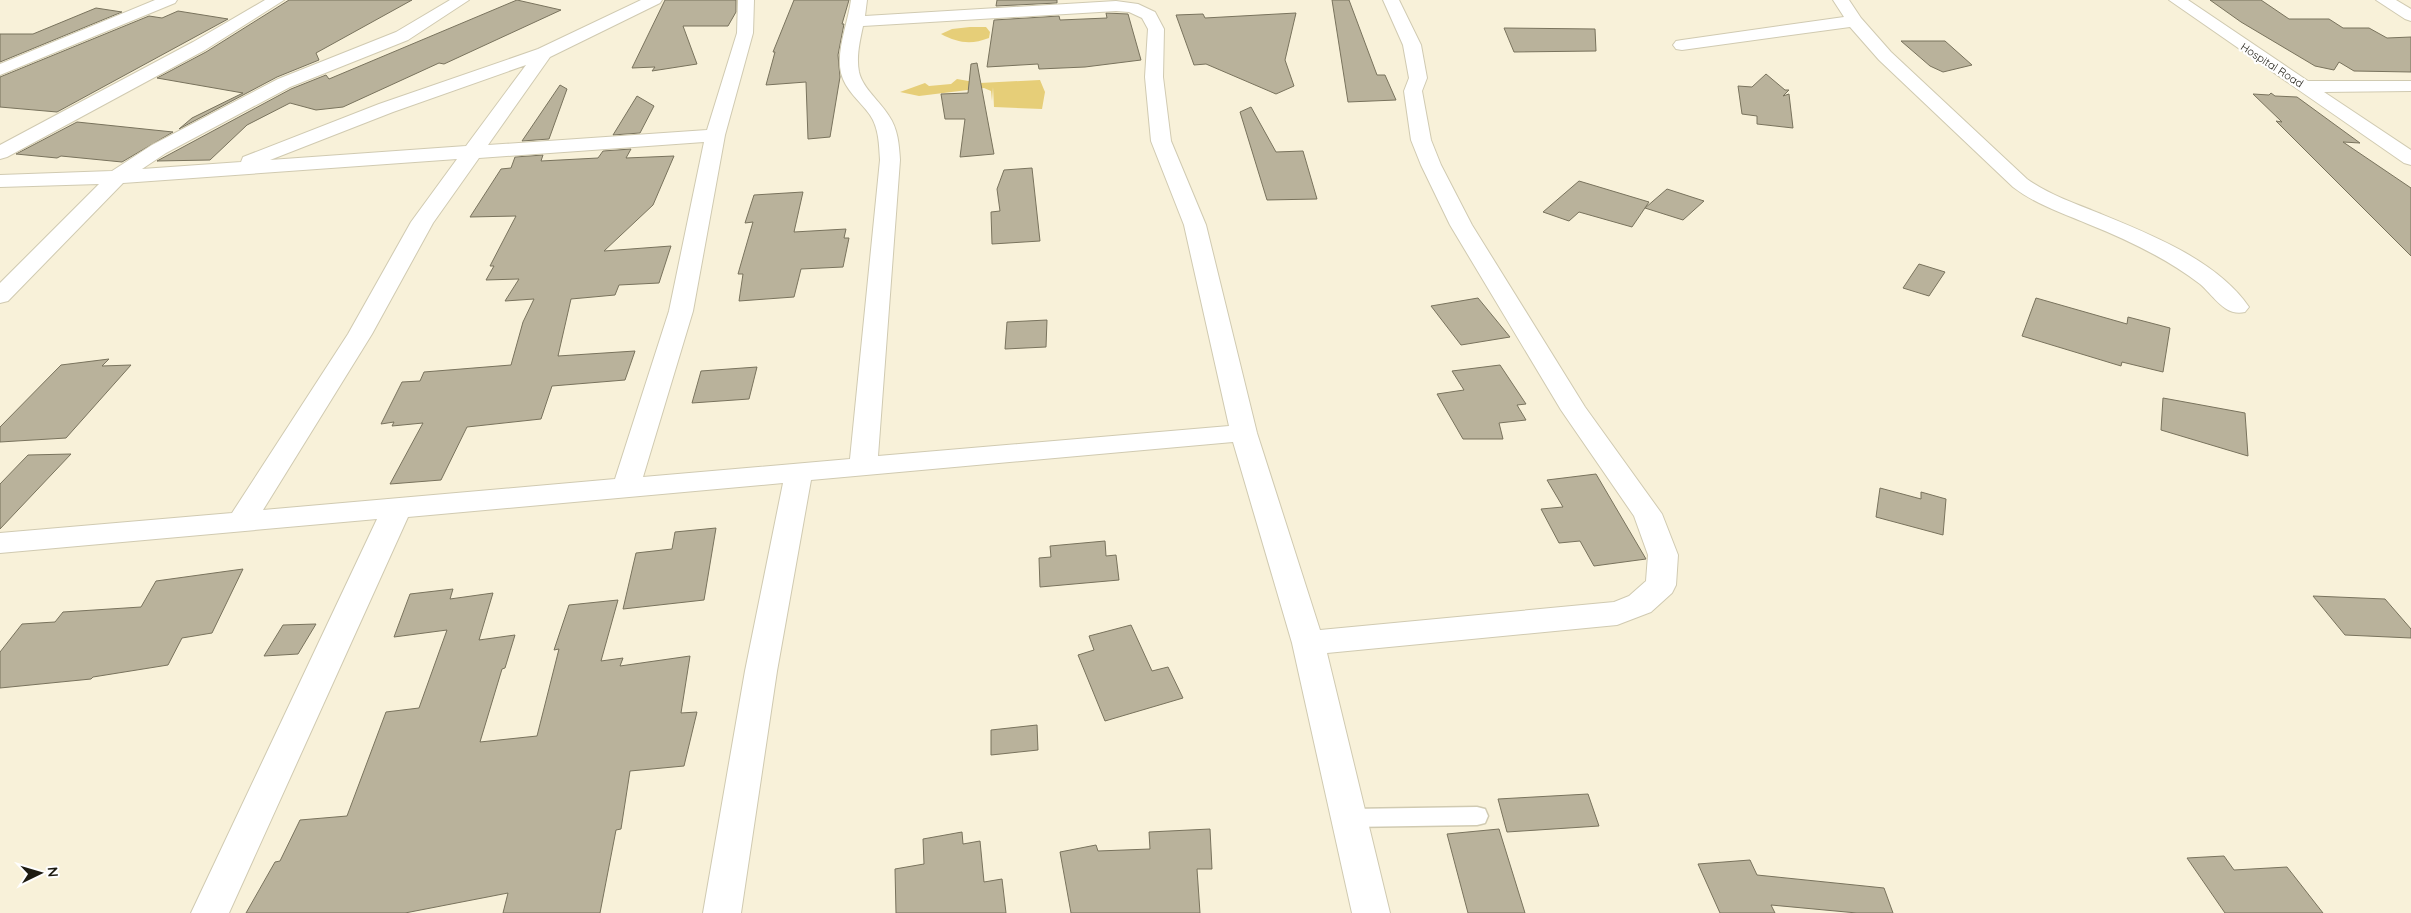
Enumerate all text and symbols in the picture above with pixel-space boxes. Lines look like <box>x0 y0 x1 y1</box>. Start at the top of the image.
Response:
street label: Hospital Road <box>2238 40 2306 90</box>
north arrow <box>15 848 65 898</box>
text: N <box>44 866 62 878</box>

